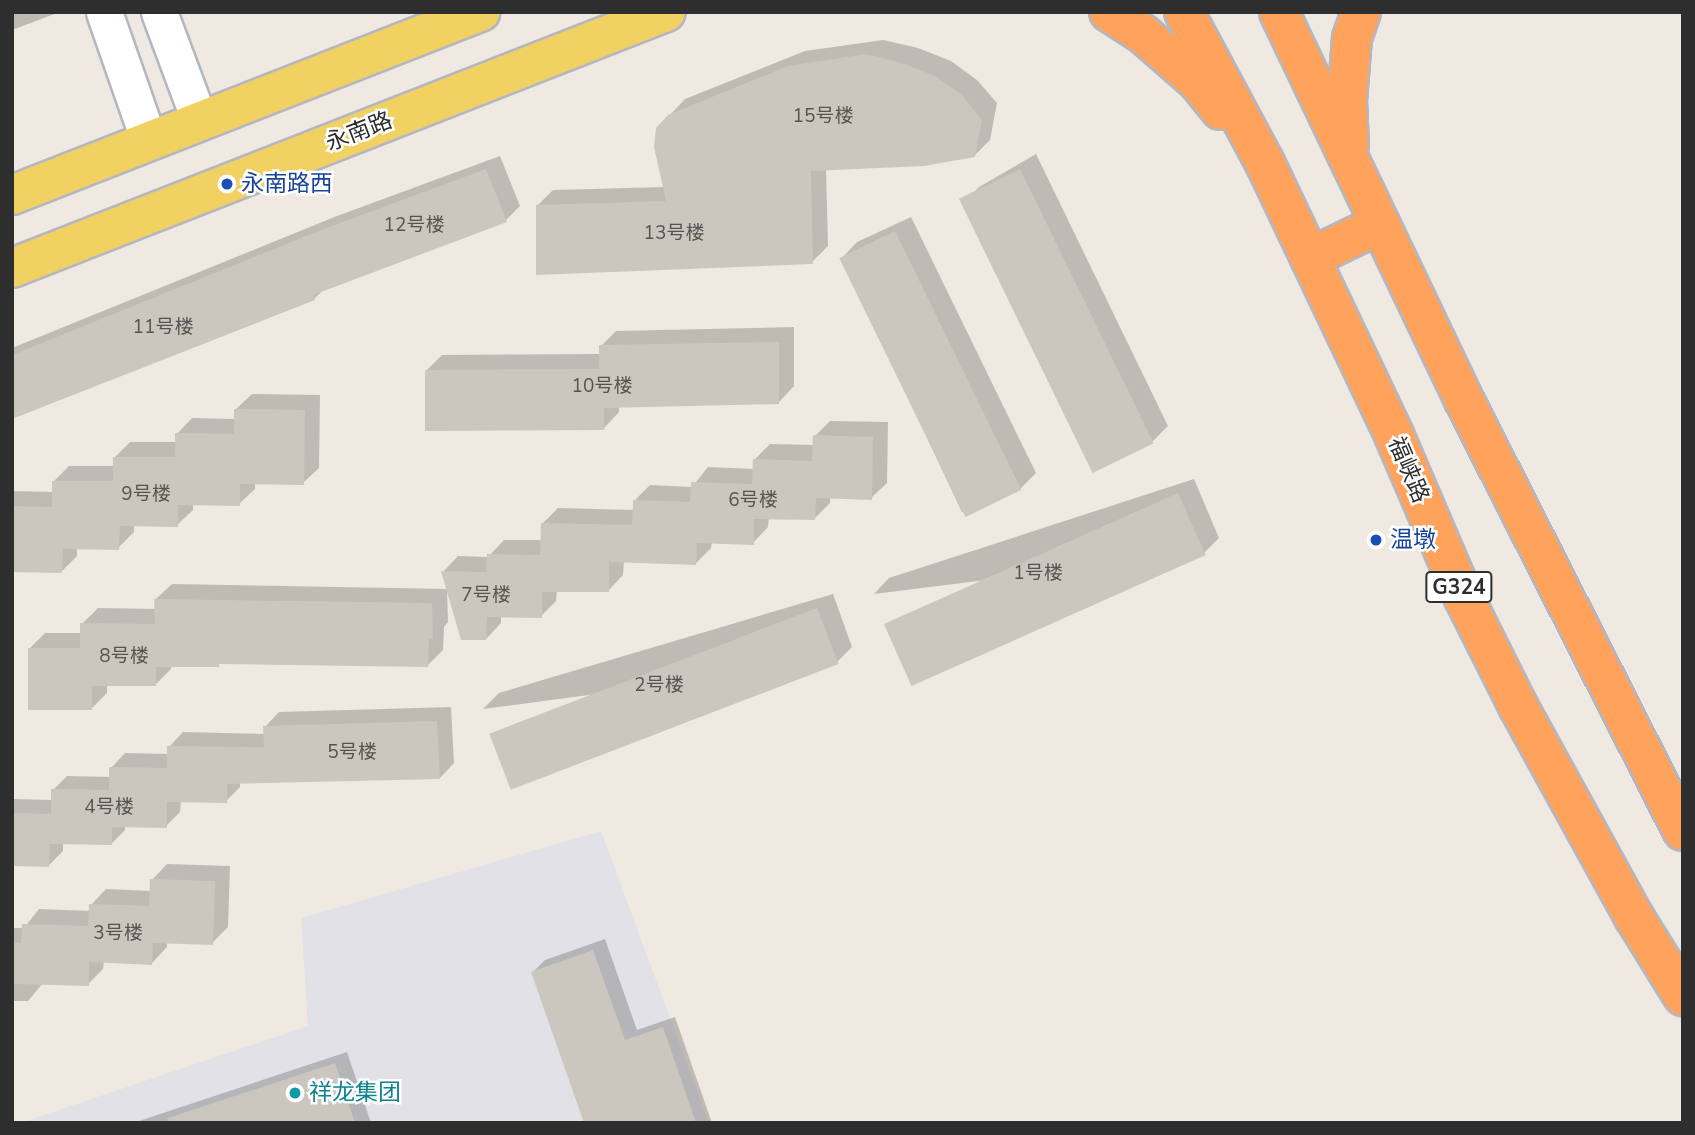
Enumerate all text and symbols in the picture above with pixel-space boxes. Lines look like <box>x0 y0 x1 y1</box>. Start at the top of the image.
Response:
house number: 15号楼 <box>793 106 853 128</box>
street label: 永南路 <box>322 107 396 157</box>
place label: 永南路西 <box>241 170 333 198</box>
marker: 永南路西 <box>219 176 235 192</box>
house number: 12号楼 <box>384 215 444 237</box>
house number: 13号楼 <box>644 223 704 245</box>
house number: 11号楼 <box>133 317 193 339</box>
house number: 10号楼 <box>572 376 632 398</box>
street label: 福峡路 <box>1382 433 1434 507</box>
house number: 9号楼 <box>121 484 171 506</box>
house number: 6号楼 <box>728 490 778 512</box>
place label: 温墩 <box>1390 526 1436 554</box>
marker: 温墩 <box>1368 532 1384 548</box>
house number: 1号楼 <box>1013 563 1063 585</box>
road number: G324 <box>1424 570 1494 604</box>
house number: 7号楼 <box>461 585 511 607</box>
house number: 8号楼 <box>99 646 149 668</box>
house number: 2号楼 <box>634 675 684 697</box>
house number: 5号楼 <box>327 742 377 764</box>
house number: 4号楼 <box>84 797 134 819</box>
house number: 3号楼 <box>93 923 143 945</box>
place label: 祥龙集团 <box>309 1079 401 1107</box>
marker: 祥龙集团 <box>287 1085 303 1101</box>

